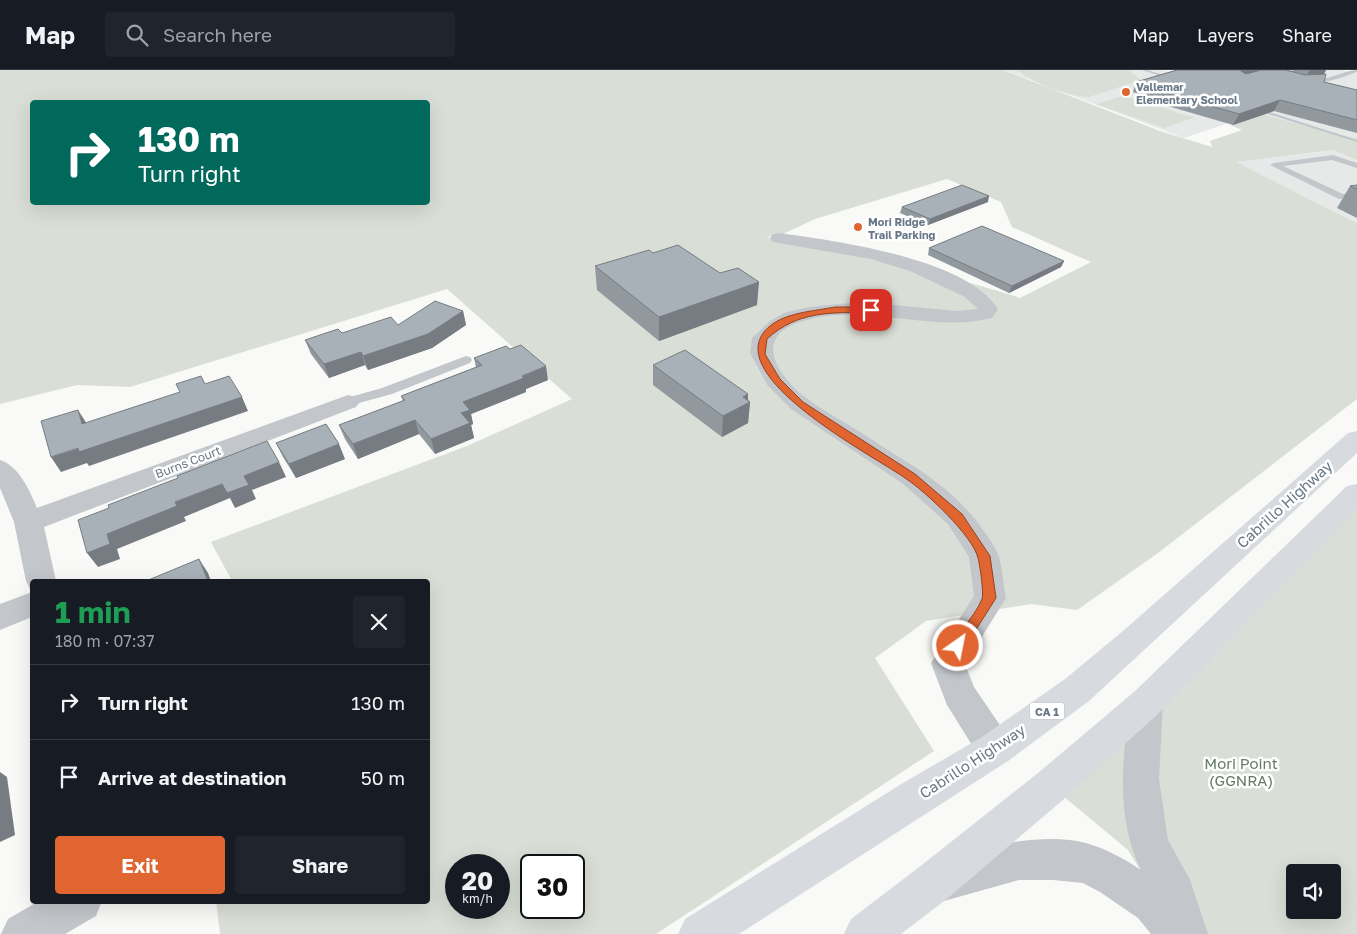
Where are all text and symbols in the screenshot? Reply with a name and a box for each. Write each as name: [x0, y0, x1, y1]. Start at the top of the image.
search box: [105, 12, 455, 57]
text: Map: [25, 20, 75, 49]
icon: search: [123, 21, 151, 49]
text: Search here: [163, 23, 272, 46]
text: Map: [1132, 24, 1169, 46]
text: Layers: [1197, 24, 1254, 46]
text: Share: [1282, 24, 1332, 46]
place label: Vallemar Elementary School: [1136, 80, 1238, 106]
marker: Vallemar Elementary School: [1120, 86, 1132, 98]
text: 130 m: [138, 118, 240, 160]
icon: right: [55, 120, 120, 185]
text: Turn right: [138, 160, 241, 187]
place label: Mori Ridge Trail Parking: [868, 215, 936, 241]
marker: Mori Ridge Trail Parking: [852, 221, 864, 233]
pin: [850, 289, 892, 331]
icon: arrive: [857, 296, 885, 324]
street label: Burns Court: [153, 443, 223, 481]
street label: Cabrillo Highway: [1233, 456, 1336, 552]
text: 1 min: [55, 594, 131, 630]
button: close: [353, 596, 405, 648]
position arrow: [931, 619, 983, 671]
text: 180 m · 07:37: [55, 631, 154, 651]
icon: right: [55, 688, 83, 716]
text: Turn right: [98, 691, 188, 714]
text: 130 m: [351, 691, 405, 714]
road number: CA 1: [1030, 702, 1064, 719]
street label: Cabrillo Highway: [916, 720, 1029, 802]
park label: Mori Point (GGNRA): [1204, 754, 1278, 789]
icon: arrive: [55, 763, 83, 791]
text: Arrive at destination: [98, 766, 286, 789]
text: 50 m: [361, 766, 405, 789]
button: Exit: [55, 836, 225, 894]
button: Share: [235, 836, 405, 894]
speed limit sign: 30: [520, 854, 585, 919]
map controls: [1286, 864, 1341, 919]
button: sound: [1286, 864, 1341, 919]
text: 20: [462, 865, 493, 896]
text: km/h: [462, 891, 493, 906]

